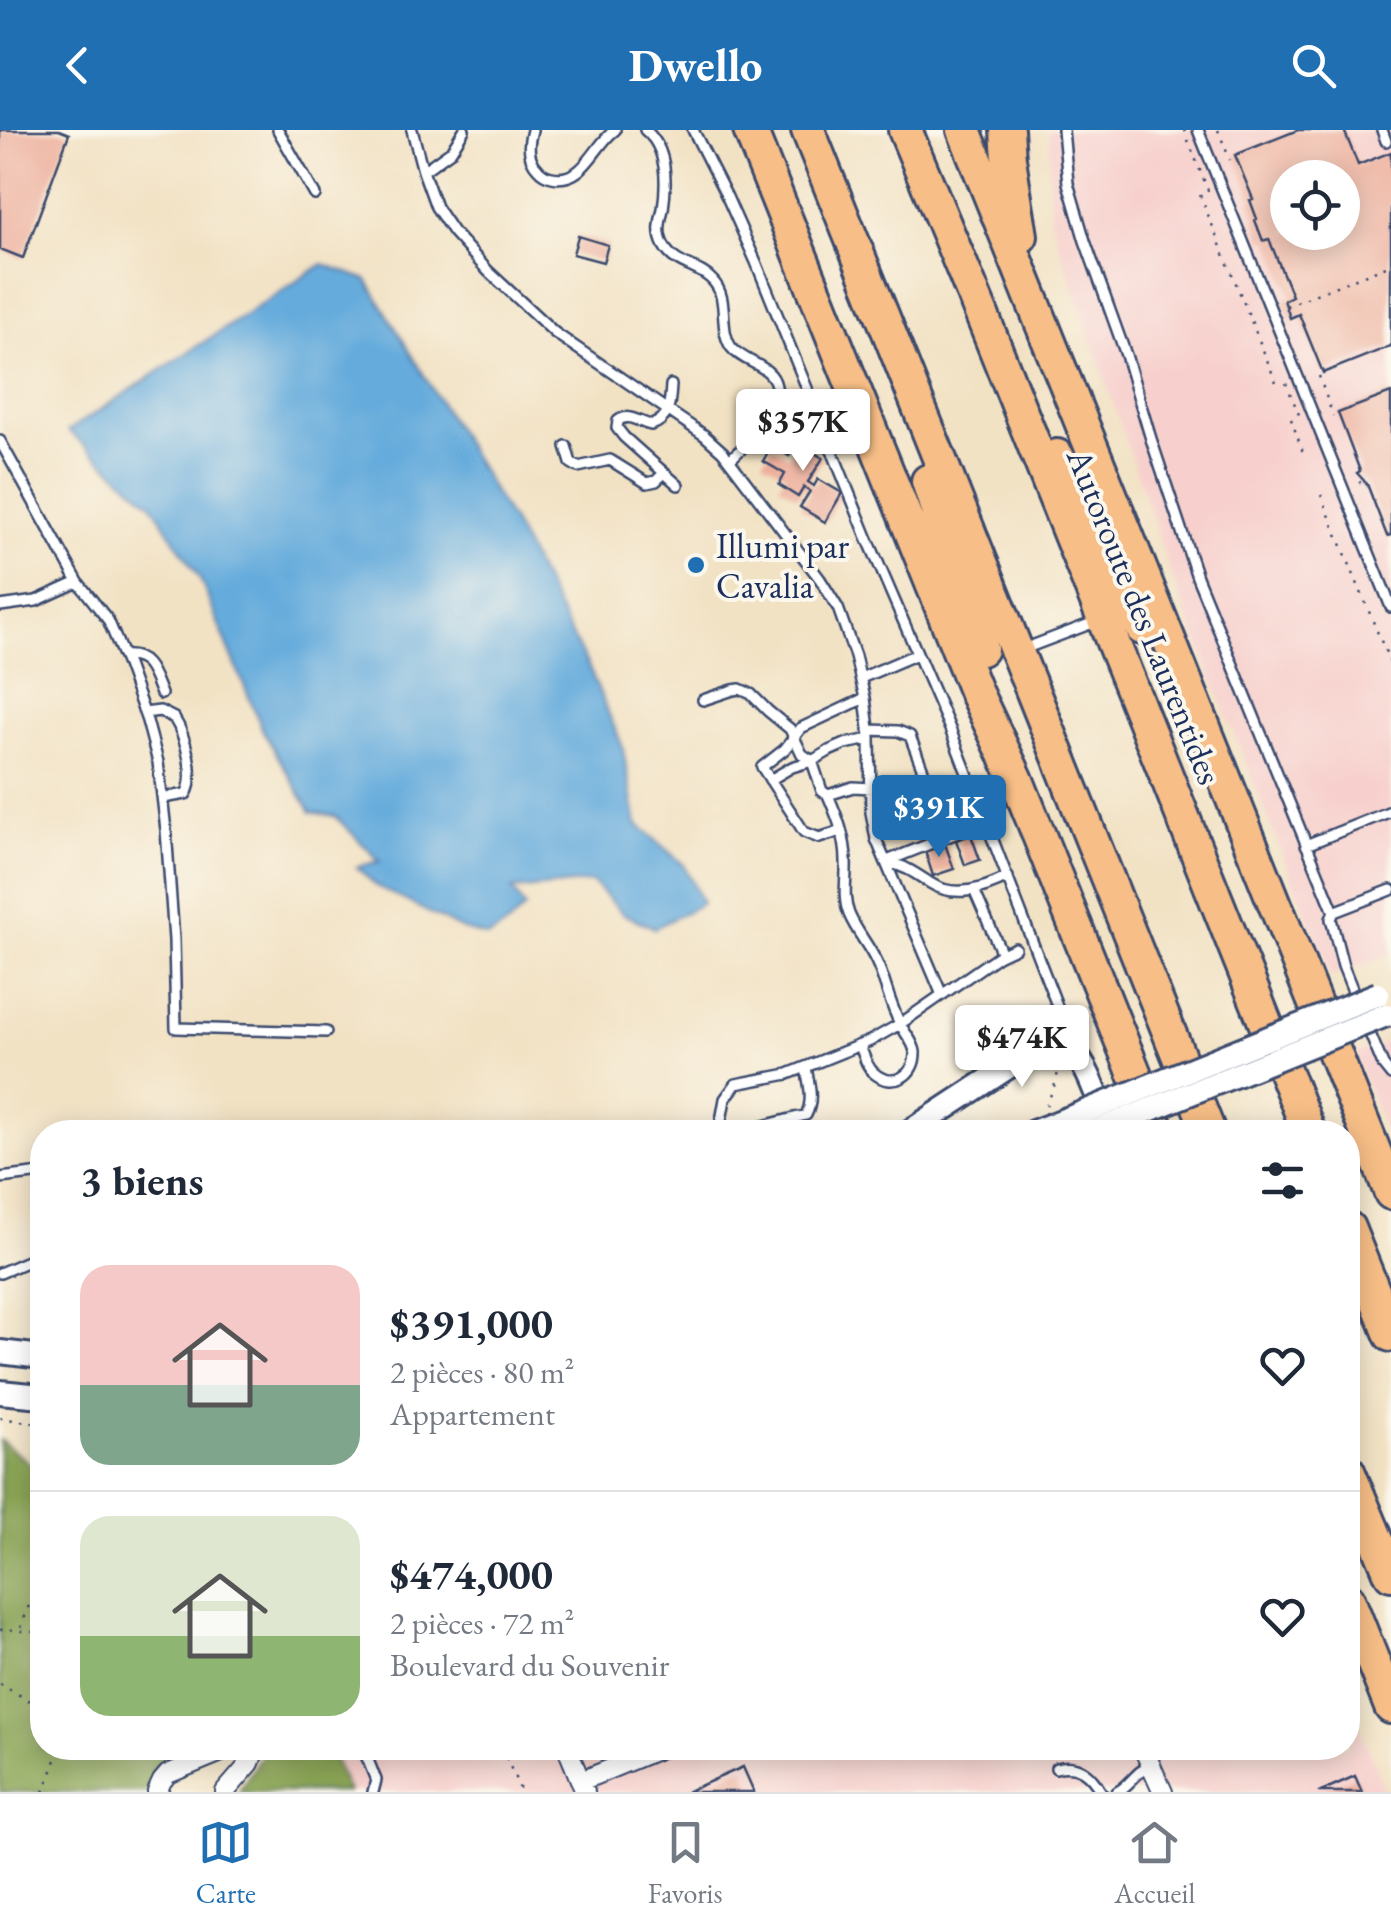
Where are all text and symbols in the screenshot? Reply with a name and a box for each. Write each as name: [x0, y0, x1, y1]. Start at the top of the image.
text: Dwello: [629, 36, 762, 94]
icon: back: [50, 38, 105, 93]
icon: search: [1286, 38, 1341, 93]
map controls: [1270, 160, 1360, 250]
button: locate: [1270, 160, 1360, 250]
pin: $357K: [733, 389, 873, 474]
text: $357K: [758, 400, 848, 442]
street label: Autoroute des Laurentides: [1057, 440, 1233, 791]
place label: Illumi par Cavalia: [716, 523, 849, 608]
marker: Illumi par Cavalia: [685, 554, 707, 576]
pin: $391K: [869, 775, 1009, 860]
text: $391K: [894, 786, 984, 828]
pin: $474K: [952, 1005, 1092, 1090]
text: $474K: [977, 1016, 1067, 1058]
text: 3 biens: [80, 1153, 204, 1208]
icon: filters: [1255, 1153, 1310, 1208]
text: $391,000: [390, 1296, 553, 1351]
icon: home: [160, 1305, 280, 1425]
icon: heart: [1255, 1338, 1310, 1393]
text: 2 pièces · 80 m²: [390, 1351, 574, 1393]
text: Appartement: [390, 1393, 555, 1435]
text: $474,000: [390, 1547, 553, 1602]
icon: home: [160, 1556, 280, 1676]
icon: heart: [1255, 1589, 1310, 1644]
text: 2 pièces · 72 m²: [390, 1602, 574, 1644]
text: Boulevard du Souvenir: [390, 1644, 669, 1686]
tab: Carte: [196, 1815, 256, 1911]
tab: Favoris: [648, 1815, 723, 1911]
tab: Accueil: [1114, 1815, 1195, 1911]

